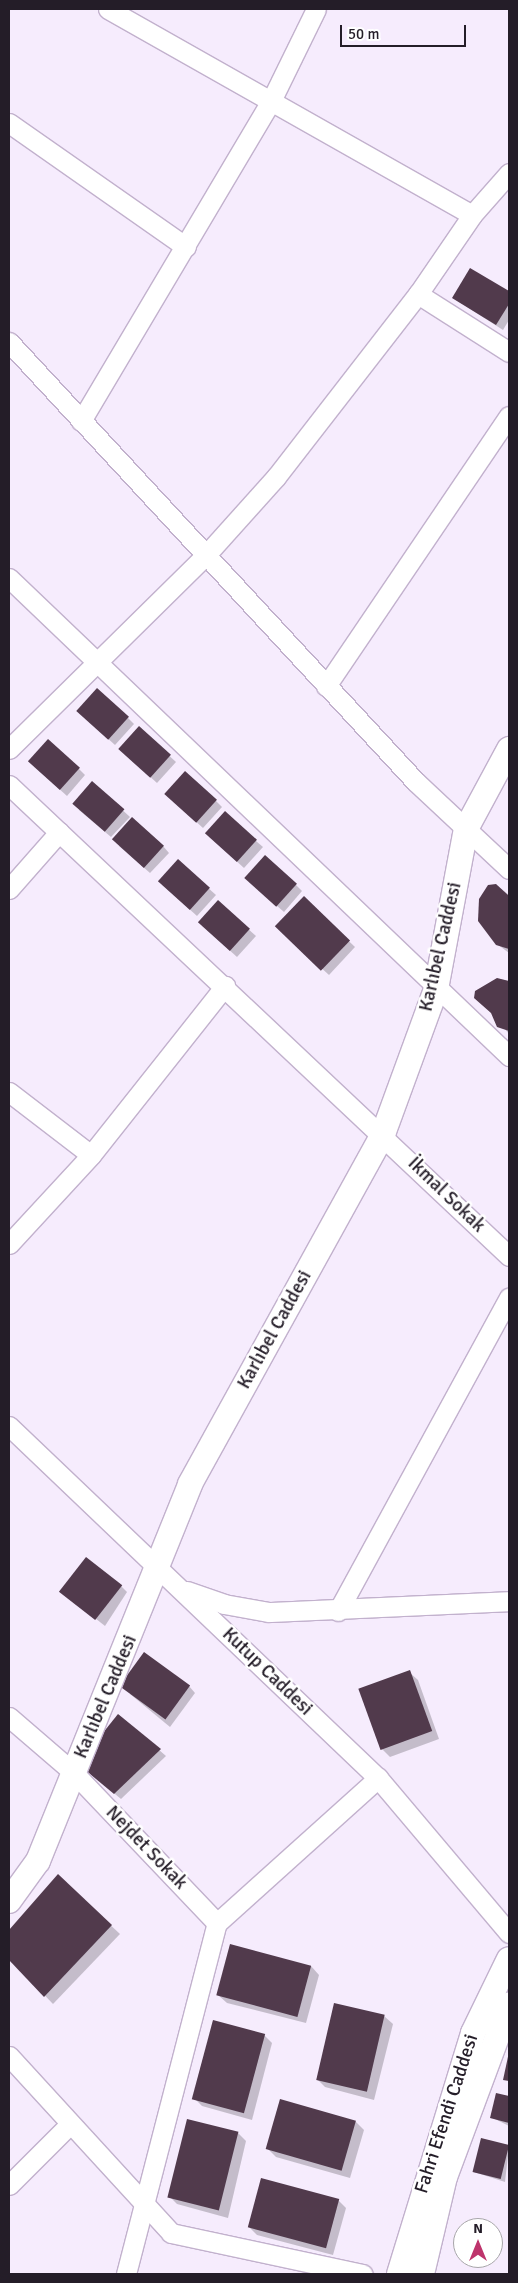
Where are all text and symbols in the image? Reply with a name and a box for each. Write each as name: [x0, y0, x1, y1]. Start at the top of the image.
scale bar: [343, 15, 469, 47]
text: 50 m: [348, 25, 379, 43]
street label: Karlıbel Caddesi: [415, 880, 467, 1014]
street label: İkmal Sokak: [403, 1152, 489, 1238]
street label: Karlıbel Caddesi: [233, 1267, 317, 1393]
street label: Kutup Caddesi: [217, 1623, 317, 1721]
street label: Karlıbel Caddesi: [70, 1632, 142, 1762]
street label: Nejdet Sokak: [101, 1802, 191, 1894]
street label: Fahri Efendi Caddesi: [411, 2032, 483, 2196]
north arrow: [453, 2218, 503, 2268]
text: N: [473, 2220, 483, 2237]

